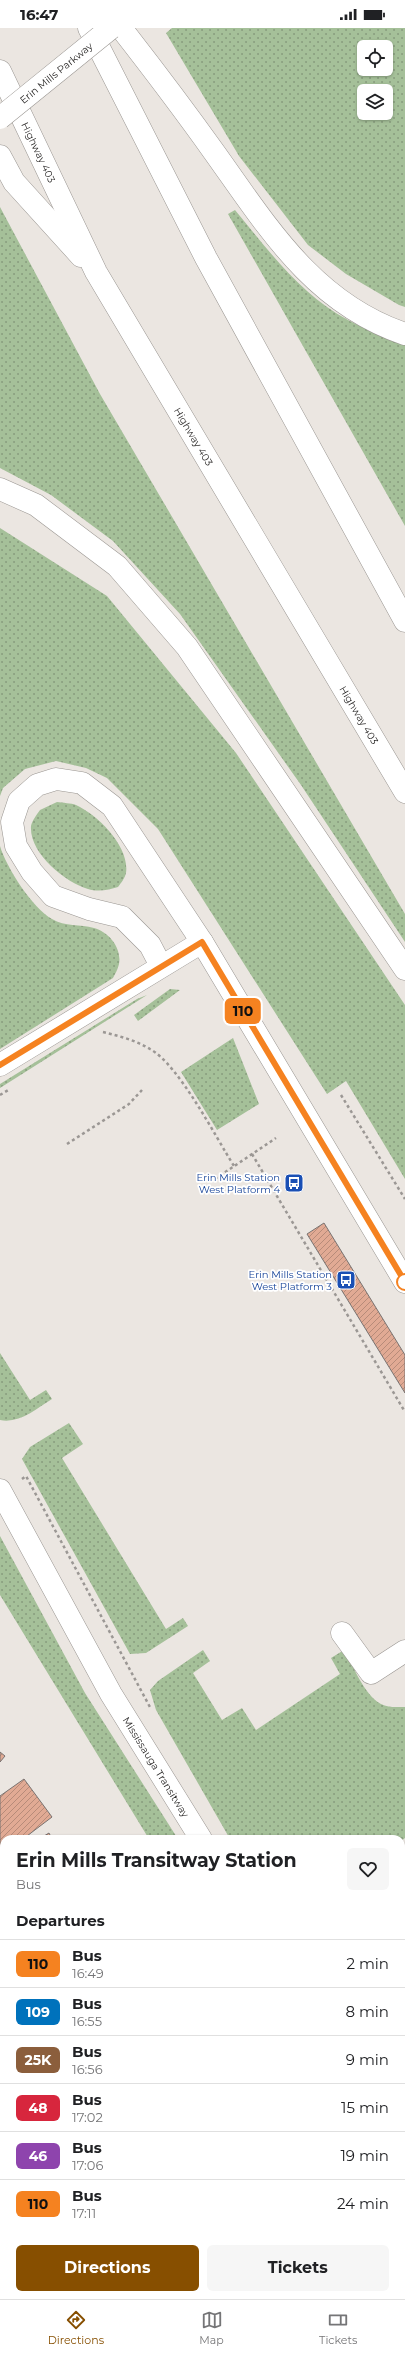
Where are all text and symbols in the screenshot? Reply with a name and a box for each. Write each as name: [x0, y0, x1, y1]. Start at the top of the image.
text: 16:47: [20, 5, 58, 24]
street label: Erin Mills Parkway: [17, 39, 96, 107]
map controls: [357, 40, 393, 120]
button: locate: [357, 40, 393, 76]
button: layers: [357, 84, 393, 120]
street label: Highway 403: [18, 120, 58, 185]
street label: Highway 403: [171, 405, 216, 468]
street label: Highway 403: [336, 684, 381, 747]
line badge: 110: [220, 998, 266, 1024]
text: 110: [233, 1002, 253, 1020]
place label: Erin Mills Station West Platform 4: [196, 1171, 280, 1196]
bus stop icon: Erin Mills Station West Platform 4: [283, 1172, 305, 1194]
place label: Erin Mills Station West Platform 3: [248, 1268, 332, 1293]
bus stop icon: Erin Mills Station West Platform 3: [335, 1269, 357, 1291]
unlabelled marker: [396, 1273, 405, 1291]
street label: Mississauga Transitway: [120, 1715, 192, 1820]
button: heart: [347, 1848, 389, 1890]
text: Erin Mills Transitway Station: [16, 1849, 297, 1872]
text: Bus: [16, 1876, 41, 1892]
text: Departures: [16, 1911, 105, 1930]
text: Bus: [72, 1946, 102, 1965]
text: 2 min: [346, 1954, 389, 1973]
text: 110: [28, 1955, 48, 1973]
text: 16:49: [72, 1965, 104, 1981]
text: Bus: [72, 1994, 102, 2013]
text: 8 min: [345, 2002, 389, 2021]
text: 109: [26, 2003, 50, 2021]
text: 16:55: [72, 2013, 102, 2029]
text: Bus: [72, 2042, 102, 2061]
text: 9 min: [346, 2050, 389, 2069]
text: 25K: [25, 2051, 51, 2069]
text: 16:56: [72, 2061, 103, 2077]
text: Bus: [72, 2090, 102, 2109]
text: 15 min: [341, 2098, 389, 2117]
text: 48: [28, 2099, 48, 2117]
text: 17:02: [72, 2109, 103, 2125]
text: Bus: [72, 2138, 102, 2157]
text: 19 min: [340, 2146, 389, 2165]
text: 46: [29, 2147, 47, 2165]
text: 17:06: [72, 2157, 103, 2173]
text: Bus: [72, 2186, 102, 2205]
text: 24 min: [337, 2194, 389, 2213]
text: 110: [28, 2195, 48, 2213]
text: 17:11: [72, 2205, 96, 2221]
button: Directions: [16, 2245, 199, 2291]
button: Tickets: [207, 2245, 389, 2291]
tab: Directions: [48, 2309, 104, 2347]
tab: Map: [199, 2309, 224, 2347]
tab: Tickets: [319, 2309, 357, 2347]

